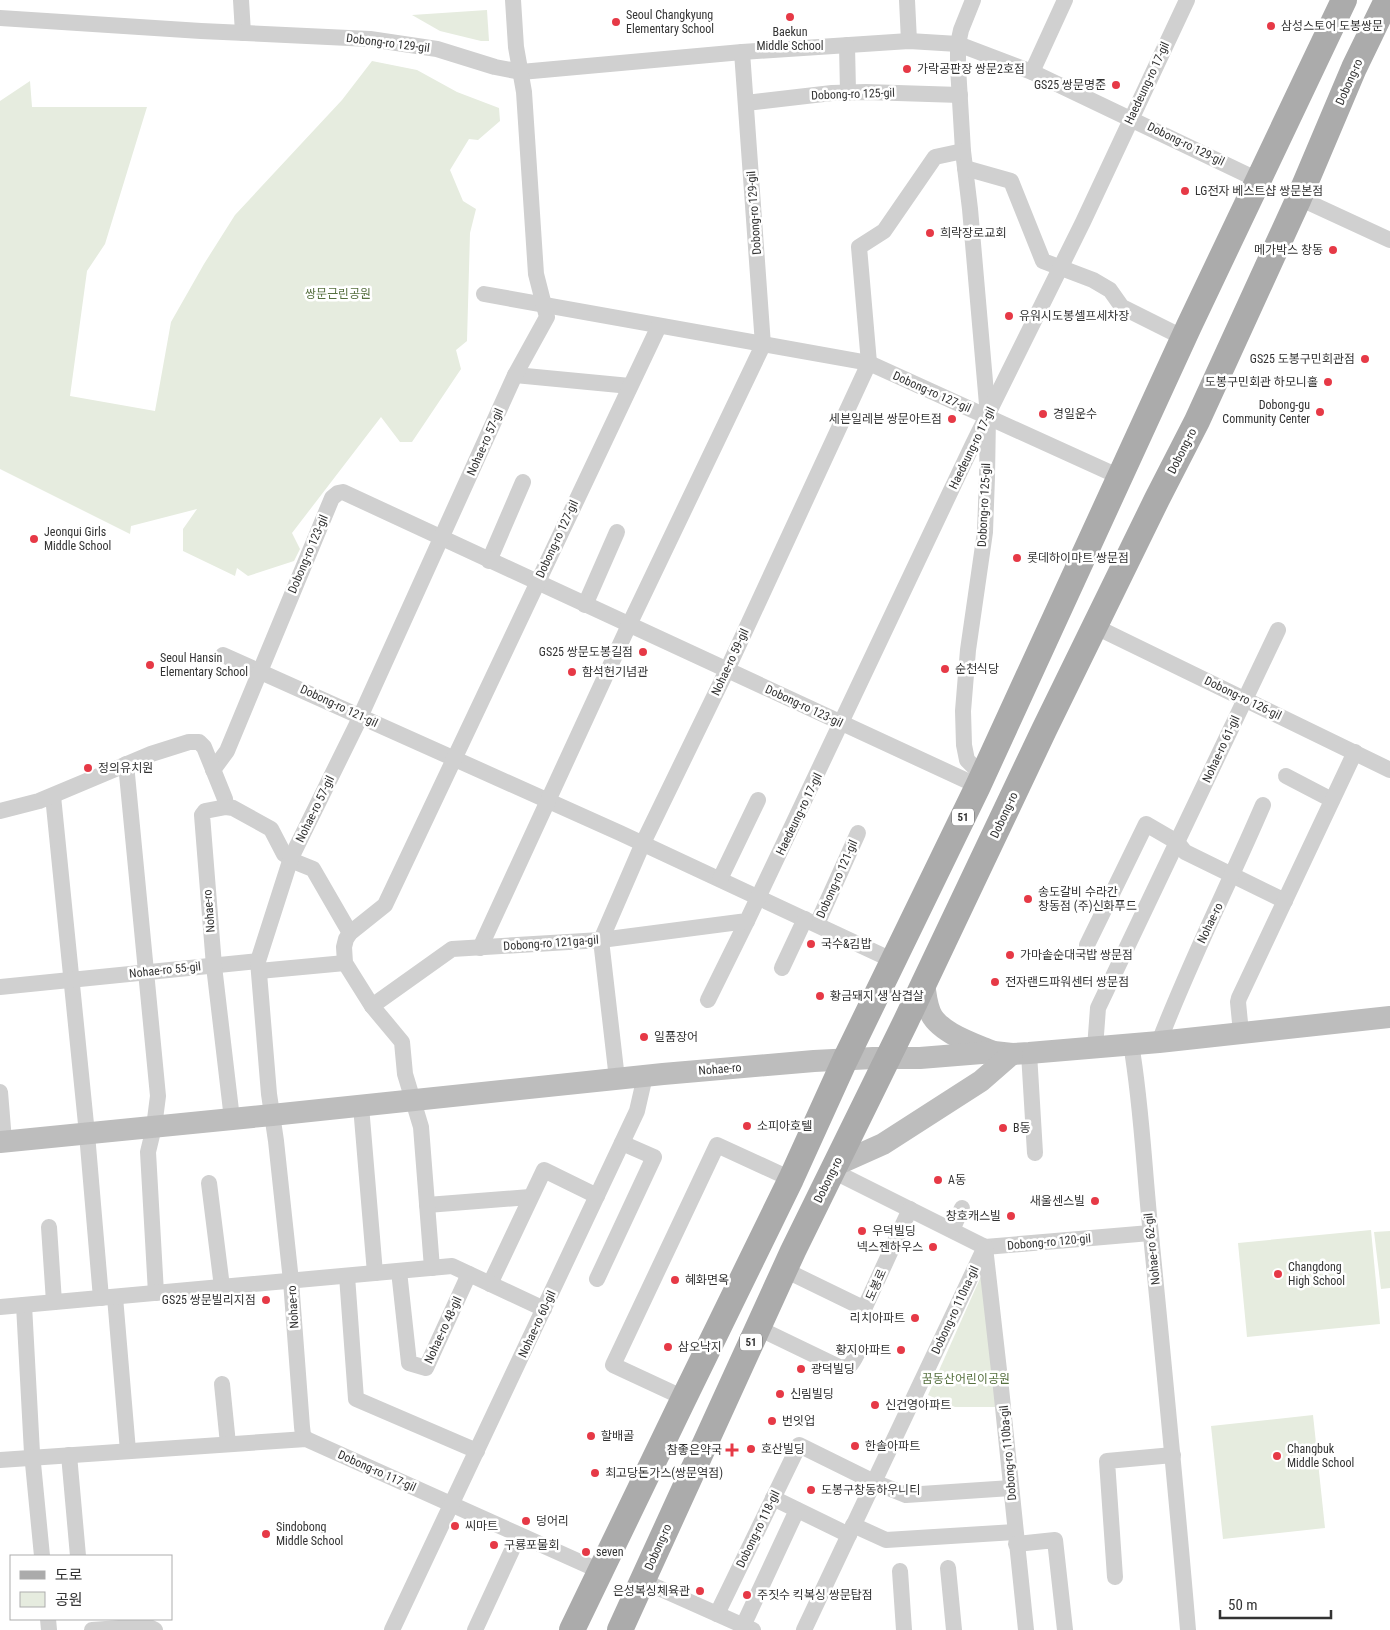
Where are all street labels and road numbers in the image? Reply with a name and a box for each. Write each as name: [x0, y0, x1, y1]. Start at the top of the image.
street label: Dobong-ro 129-gil: [345, 31, 431, 55]
street label: Haedeung-ro 17-gil: [1122, 39, 1172, 127]
street label: Dobong-ro: [1333, 57, 1365, 107]
street label: Dobong-ro 125-gil: [811, 86, 895, 102]
street label: Dobong-ro 129-gil: [1145, 119, 1227, 169]
street label: Dobong-ro 129-gil: [744, 171, 764, 255]
street label: Dobong-ro 127-gil: [891, 369, 973, 415]
street label: Haedeung-ro 17-gil: [946, 405, 998, 491]
street label: Nohae-ro 57-gil: [464, 406, 506, 478]
street label: Dobong-ro: [1165, 426, 1199, 476]
street label: Dobong-ro 125-gil: [975, 463, 993, 547]
street label: Dobong-ro 127-gil: [533, 498, 581, 580]
street label: Dobong-ro 123-gil: [285, 513, 331, 595]
street label: Nohae-ro 59-gil: [708, 626, 752, 698]
street label: Dobong-ro 126-gil: [1202, 673, 1284, 723]
street label: Dobong-ro 121-gil: [298, 682, 380, 730]
street label: Dobong-ro 123-gil: [763, 682, 845, 730]
street label: Nohae-ro 61-gil: [1199, 713, 1243, 785]
street label: Haedeung-ro 17-gil: [773, 771, 825, 857]
street label: Nohae-ro 57-gil: [293, 773, 337, 845]
street label: Dobong-ro: [987, 790, 1021, 840]
road number: 51: [952, 809, 974, 826]
street label: Dobong-ro 121-gil: [814, 838, 860, 920]
street label: Nohae-ro: [200, 889, 218, 933]
street label: Nohae-ro: [1194, 901, 1226, 945]
street label: Dobong-ro 121ga-gil: [503, 933, 599, 953]
street label: Nohae-ro 55-gil: [128, 959, 202, 981]
street label: Nohae-ro: [698, 1060, 742, 1078]
street label: Dobong-ro: [811, 1155, 845, 1205]
street label: Nohae-ro 62-gil: [1141, 1212, 1163, 1286]
street label: Dobong-ro 120-gil: [1007, 1231, 1091, 1253]
street label: Dobong-ro 110na-gil: [928, 1264, 982, 1356]
street label: 도봉로: [863, 1267, 889, 1303]
street label: Nohae-ro: [285, 1285, 301, 1329]
street label: Nohae-ro 60-gil: [515, 1288, 559, 1360]
street label: Nohae-ro 48-gil: [421, 1294, 465, 1366]
road number: 51: [740, 1334, 762, 1350]
street label: Dobong-ro 110ba-gil: [997, 1405, 1019, 1501]
street label: Dobong-ro 117-gil: [336, 1448, 418, 1494]
street label: Dobong-ro 118-gil: [733, 1488, 783, 1570]
street label: Dobong-ro: [642, 1522, 674, 1572]

